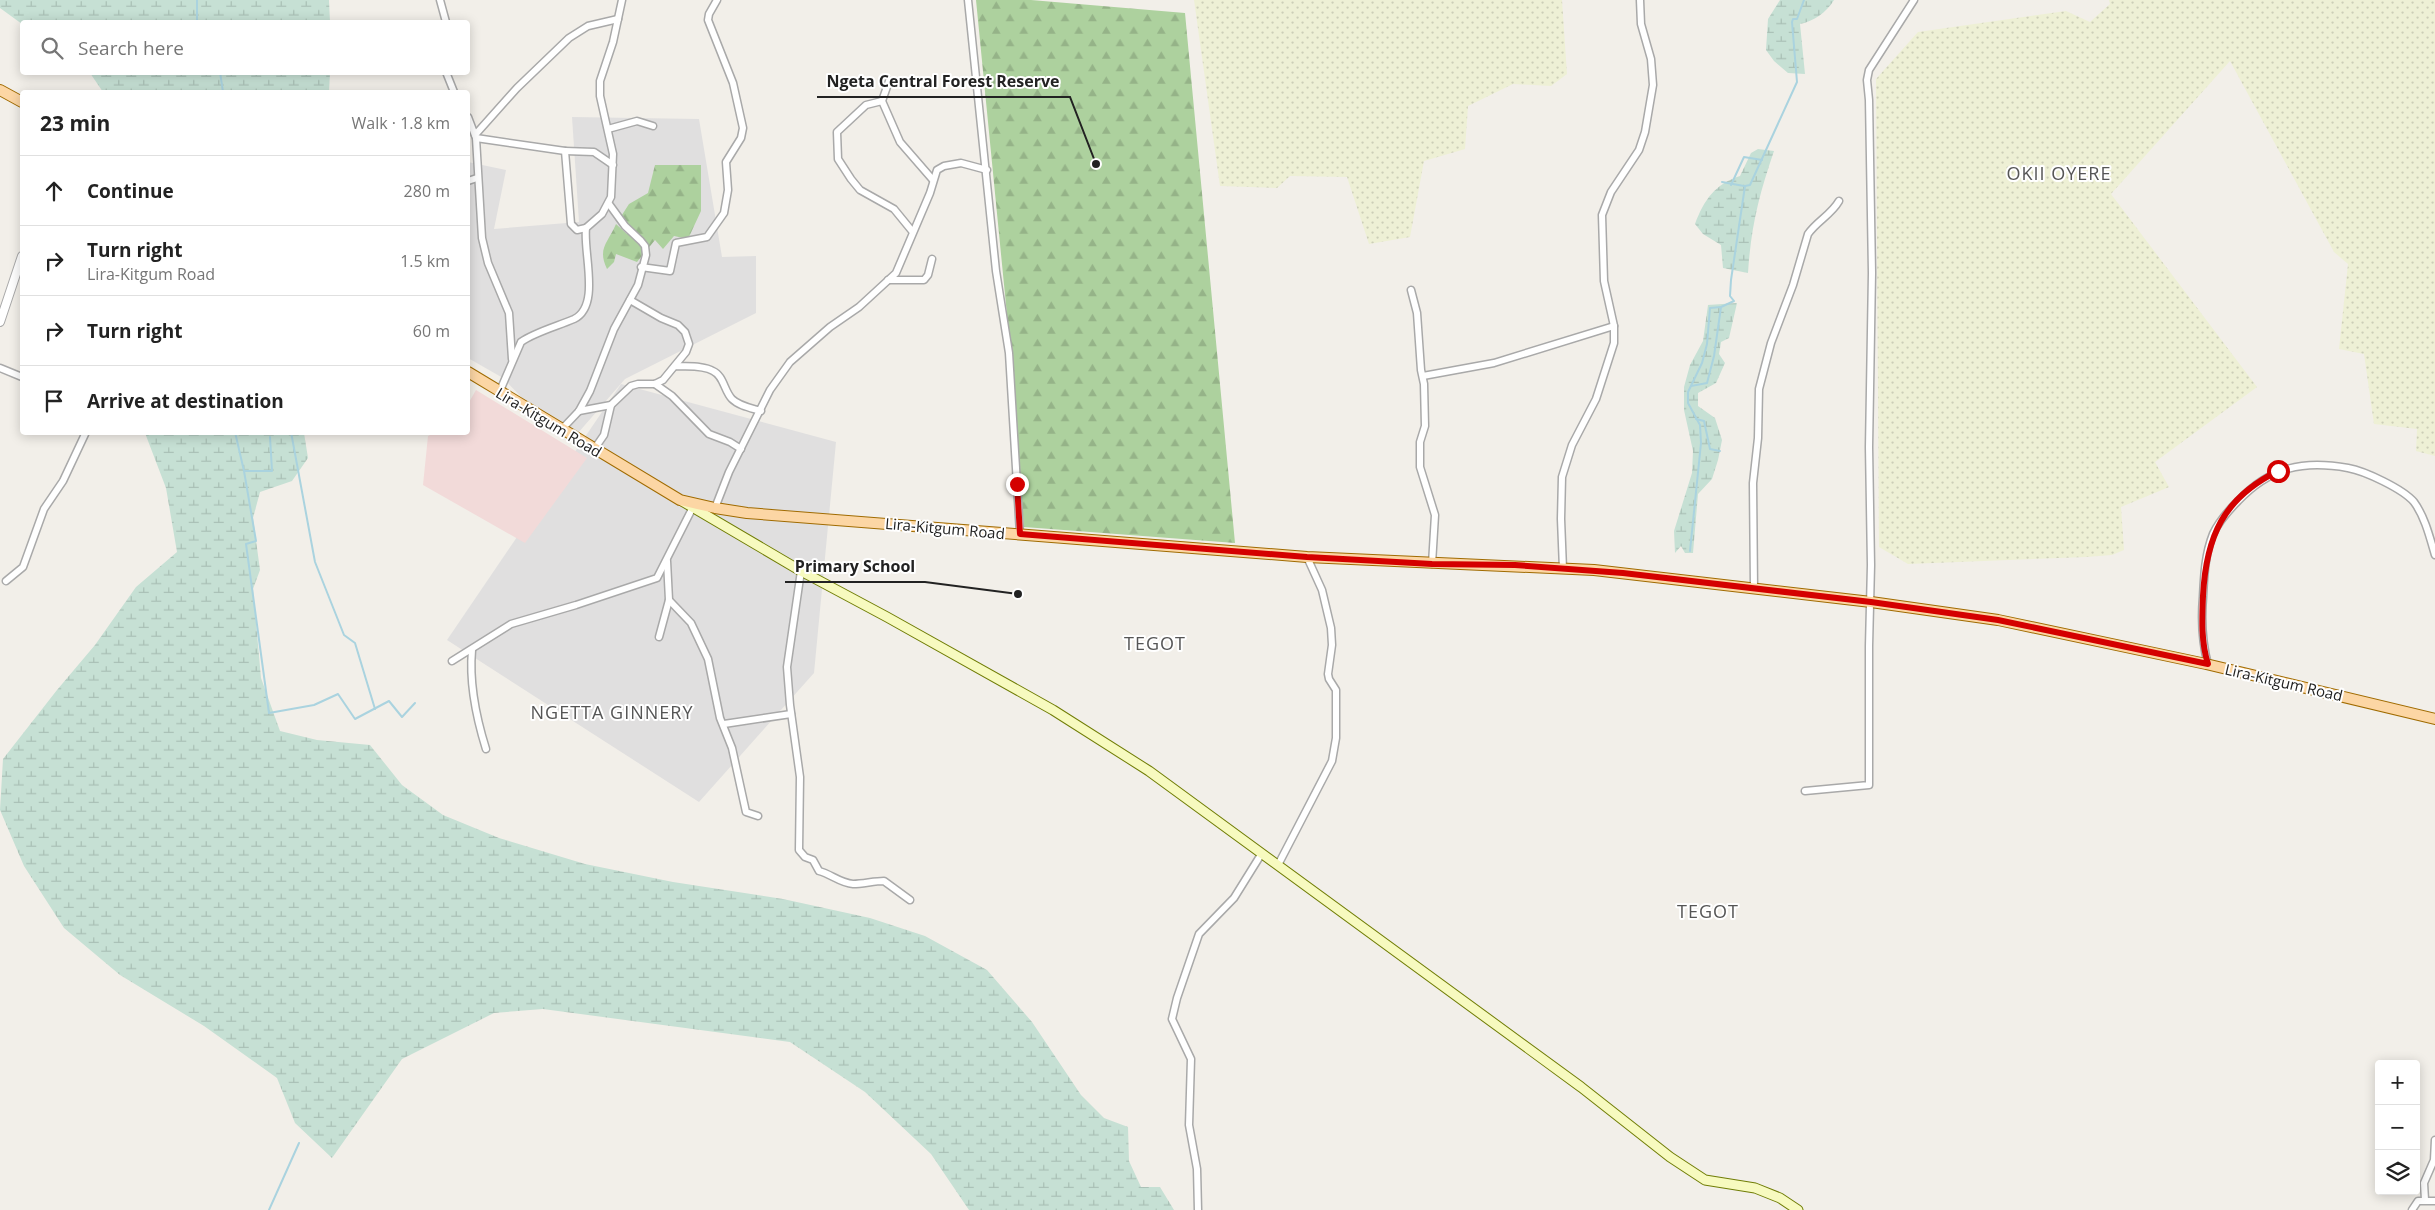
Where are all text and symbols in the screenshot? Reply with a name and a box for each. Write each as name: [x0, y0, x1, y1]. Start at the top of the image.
search box: [20, 20, 470, 75]
icon: search: [38, 34, 66, 62]
text: Search here: [78, 35, 184, 61]
callout: Ngeta Central Forest Reserve: [817, 66, 1070, 97]
text: Ngeta Central Forest Reserve: [826, 70, 1060, 92]
text: 23 min: [40, 109, 110, 137]
text: Walk · 1.8 km: [352, 112, 450, 134]
district label: OKII OYERE: [2007, 161, 2111, 185]
icon: ahead: [40, 177, 68, 205]
text: Continue: [87, 178, 174, 204]
text: 280 m: [404, 180, 450, 202]
text: Turn right: [87, 237, 182, 263]
icon: right: [40, 247, 68, 275]
text: 1.5 km: [400, 250, 450, 272]
text: Lira-Kitgum Road: [87, 263, 215, 285]
icon: right: [40, 317, 68, 345]
text: Turn right: [87, 318, 182, 344]
text: 60 m: [413, 320, 450, 342]
street label: Lira-Kitgum Road: [492, 382, 606, 462]
icon: arrive: [40, 387, 68, 415]
text: Arrive at destination: [87, 388, 284, 414]
route start: [2267, 460, 2290, 483]
route end: [1006, 473, 1029, 496]
street label: Lira-Kitgum Road: [884, 513, 1006, 543]
callout: Primary School: [785, 551, 925, 582]
text: Primary School: [795, 555, 915, 577]
district label: TEGOT: [1124, 631, 1186, 655]
street label: Lira-Kitgum Road: [2223, 659, 2345, 705]
district label: NGETTA GINNERY: [531, 700, 693, 724]
district label: TEGOT: [1677, 899, 1739, 923]
map controls: [2375, 1060, 2420, 1195]
button: +: [2375, 1060, 2420, 1105]
button: −: [2375, 1105, 2420, 1150]
button: layers: [2375, 1150, 2420, 1195]

